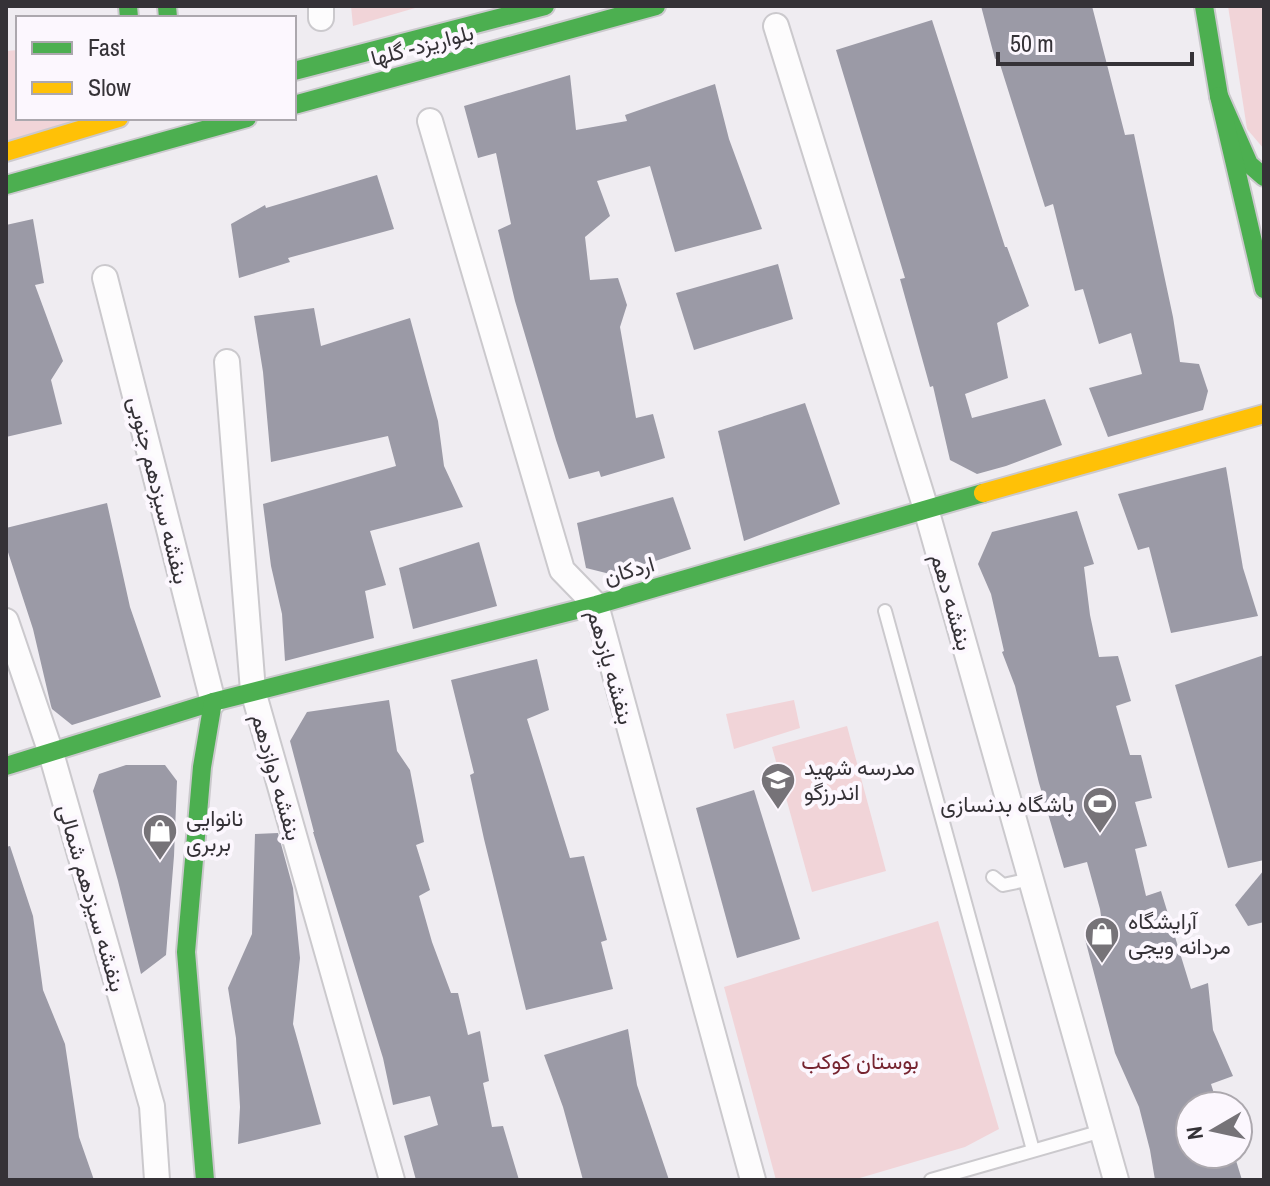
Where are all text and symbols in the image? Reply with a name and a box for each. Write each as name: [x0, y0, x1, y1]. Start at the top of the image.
legend: [16, 16, 296, 120]
scale bar: [998, 16, 1192, 66]
street label: بلواریزد- گلها: [367, 17, 477, 73]
text: 50 m: [1010, 27, 1054, 59]
text: Fast: [88, 31, 126, 63]
text: Slow: [88, 71, 131, 103]
street label: بنفشه سیزدهم جنوبی: [121, 393, 197, 587]
street label: اردکان: [600, 548, 658, 592]
street label: بنفشه دهم: [924, 550, 980, 654]
street label: بنفشه یازدهم: [580, 606, 642, 728]
street label: بنفشه دوازدهم: [245, 710, 309, 844]
place label: مدرسه شهید اندرزگو: [804, 752, 915, 807]
school or university icon: مدرسه شهید اندرزگو: [759, 761, 797, 811]
sports icon: باشگاه بدنسازی: [1081, 785, 1119, 835]
place label: باشگاه بدنسازی: [940, 789, 1074, 819]
street label: بنفشه سیزدهم شمالی: [51, 801, 133, 995]
place label: نانوایی بربری: [186, 803, 243, 858]
shop icon: نانوایی بربری: [141, 812, 179, 862]
place label: آرایشگاه مردانه ویجی: [1128, 906, 1231, 961]
shop icon: آرایشگاه مردانه ویجی: [1083, 915, 1121, 965]
park label: بوستان کوکب: [801, 1046, 919, 1076]
north arrow: [1174, 1090, 1254, 1170]
text: N: [1178, 1124, 1210, 1142]

